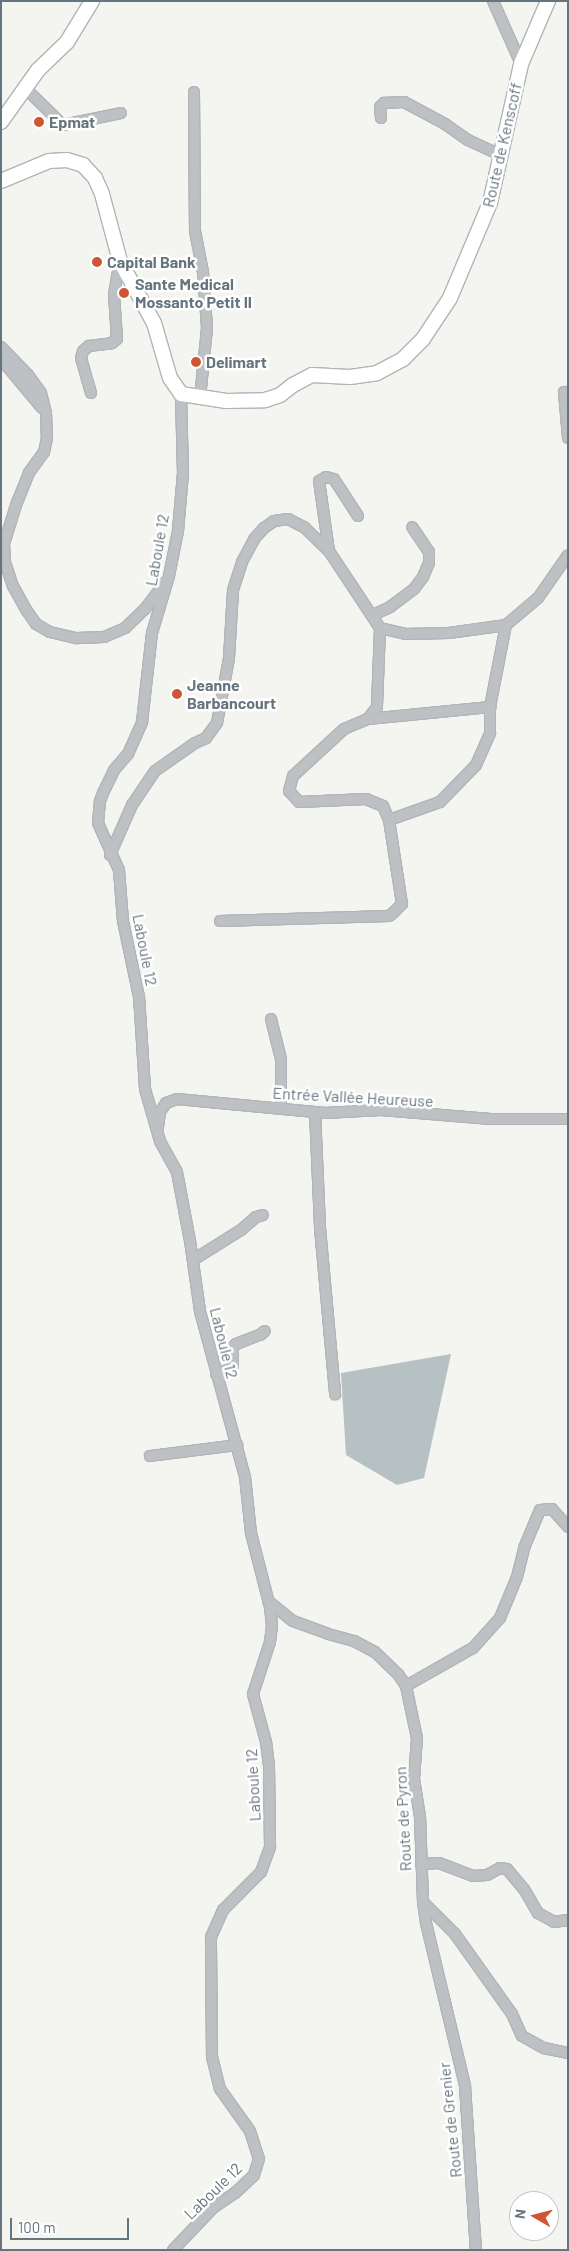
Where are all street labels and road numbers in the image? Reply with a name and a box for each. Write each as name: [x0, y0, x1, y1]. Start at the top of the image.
street label: Route de Kenscoff: [478, 81, 526, 209]
street label: Laboule 12: [141, 513, 173, 587]
street label: Laboule 12: [129, 912, 161, 988]
street label: Entrée Vallée Heureuse: [272, 1083, 434, 1111]
street label: Laboule 12: [206, 1305, 242, 1381]
street label: Laboule 12: [242, 1748, 264, 1822]
street label: Route de Pyron: [391, 1766, 415, 1872]
street label: Route de Grenier: [434, 2061, 466, 2179]
street label: Laboule 12: [180, 2159, 246, 2223]

